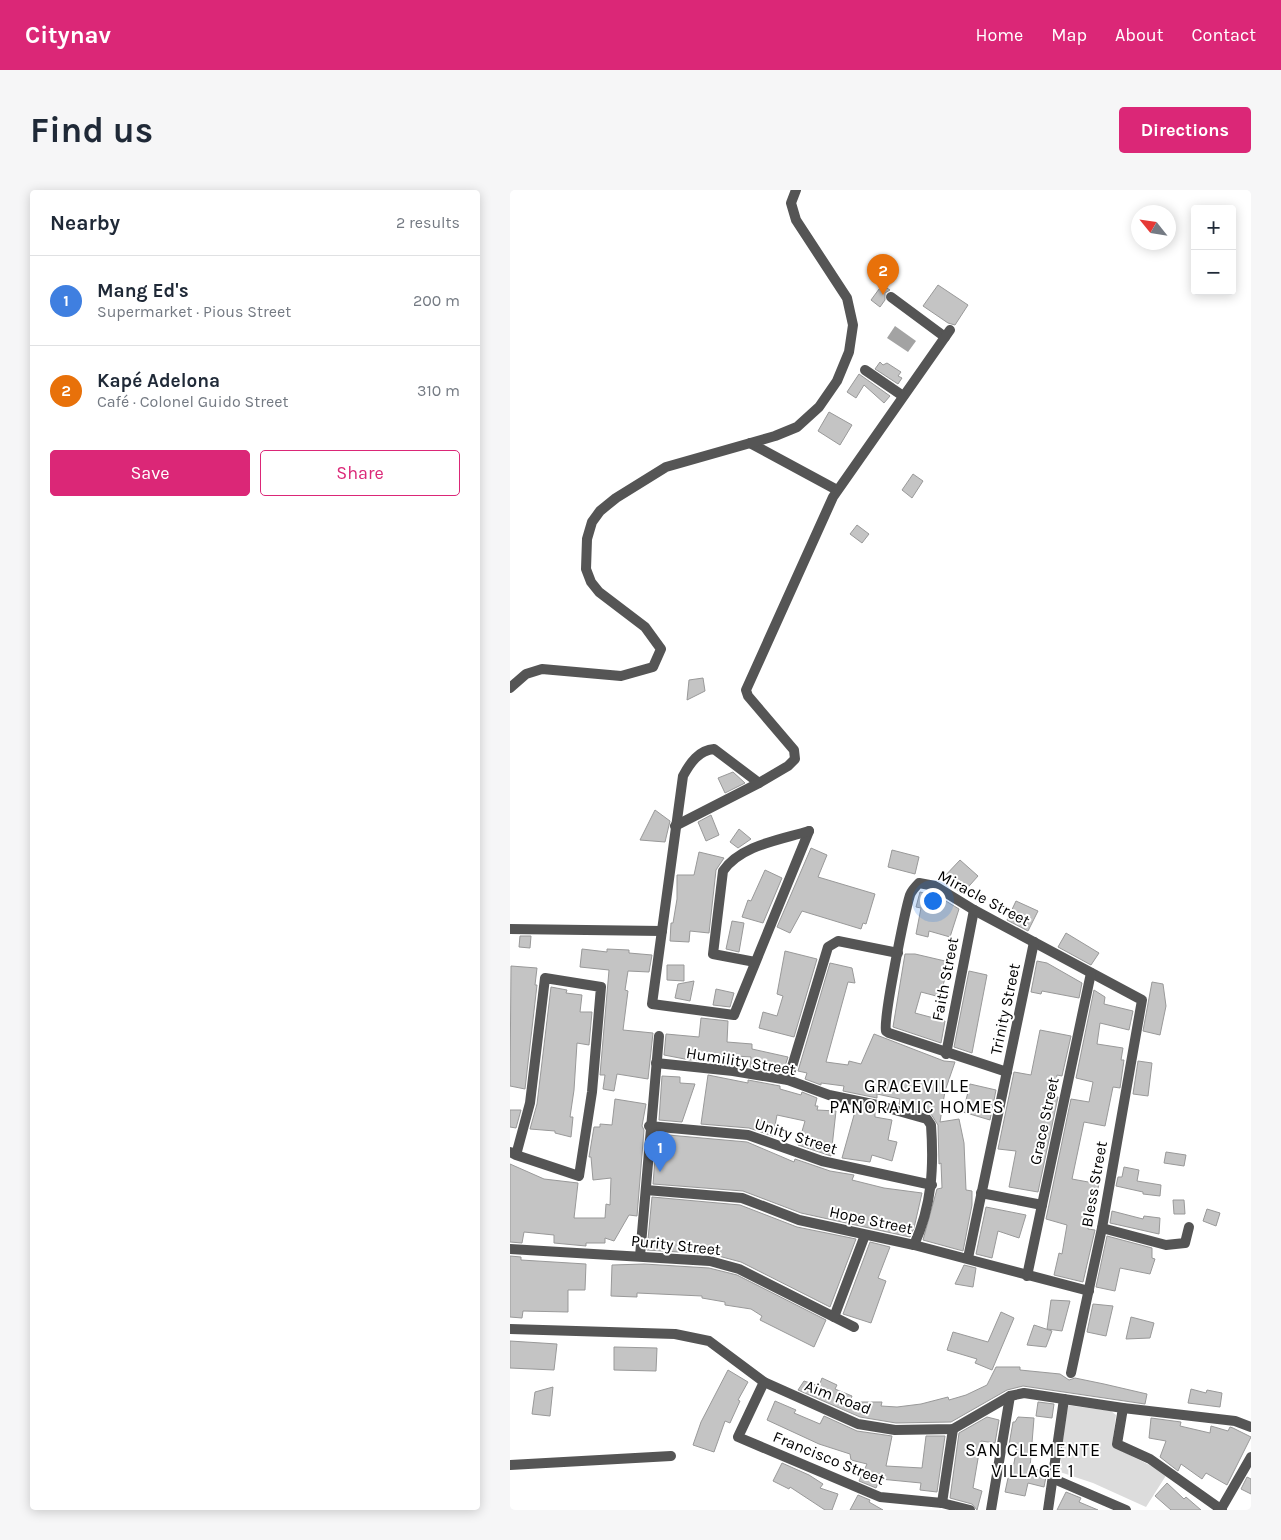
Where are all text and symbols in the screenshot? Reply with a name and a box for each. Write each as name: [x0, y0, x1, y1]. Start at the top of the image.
text: Citynav: [25, 21, 111, 49]
text: Home: [975, 24, 1023, 46]
text: Map: [1051, 24, 1087, 46]
text: About: [1115, 24, 1164, 46]
text: Contact: [1192, 24, 1256, 46]
button: Directions: [1119, 107, 1251, 153]
text: Find us: [30, 110, 153, 151]
north arrow: [1131, 205, 1176, 250]
map controls: [1191, 205, 1236, 295]
button: +: [1191, 205, 1236, 250]
text: Nearby: [50, 211, 120, 235]
text: 2 results: [396, 213, 460, 232]
button: −: [1191, 250, 1236, 295]
pin: 2: [867, 254, 899, 295]
text: Mang Ed's: [97, 280, 189, 302]
text: 1: [63, 291, 69, 310]
text: 200 m: [413, 291, 460, 310]
text: Supermarket · Pious Street: [97, 302, 291, 321]
text: Kapé Adelona: [97, 370, 220, 392]
text: 2: [61, 381, 71, 400]
text: 310 m: [417, 381, 460, 400]
text: Café · Colonel Guido Street: [97, 392, 288, 411]
button: Save: [50, 450, 250, 496]
button: Share: [260, 450, 460, 496]
street label: Miracle Street: [935, 866, 1033, 930]
your location: [920, 888, 946, 914]
street label: Faith Street: [928, 935, 962, 1023]
street label: Trinity Street: [986, 962, 1024, 1056]
street label: Humility Street: [685, 1043, 797, 1079]
district label: GRACEVILLE PANORAMIC HOMES: [829, 1075, 1005, 1118]
street label: Grace Street: [1025, 1075, 1063, 1167]
street label: Unity Street: [752, 1114, 840, 1158]
pin: 1: [644, 1131, 676, 1172]
street label: Bless Street: [1077, 1139, 1111, 1229]
street label: Hope Street: [828, 1202, 914, 1238]
street label: Purity Street: [630, 1231, 722, 1259]
street label: Aim Road: [802, 1376, 874, 1418]
street label: Francisco Street: [770, 1427, 888, 1489]
district label: SAN CLEMENTE VILLAGE 1: [965, 1439, 1101, 1482]

